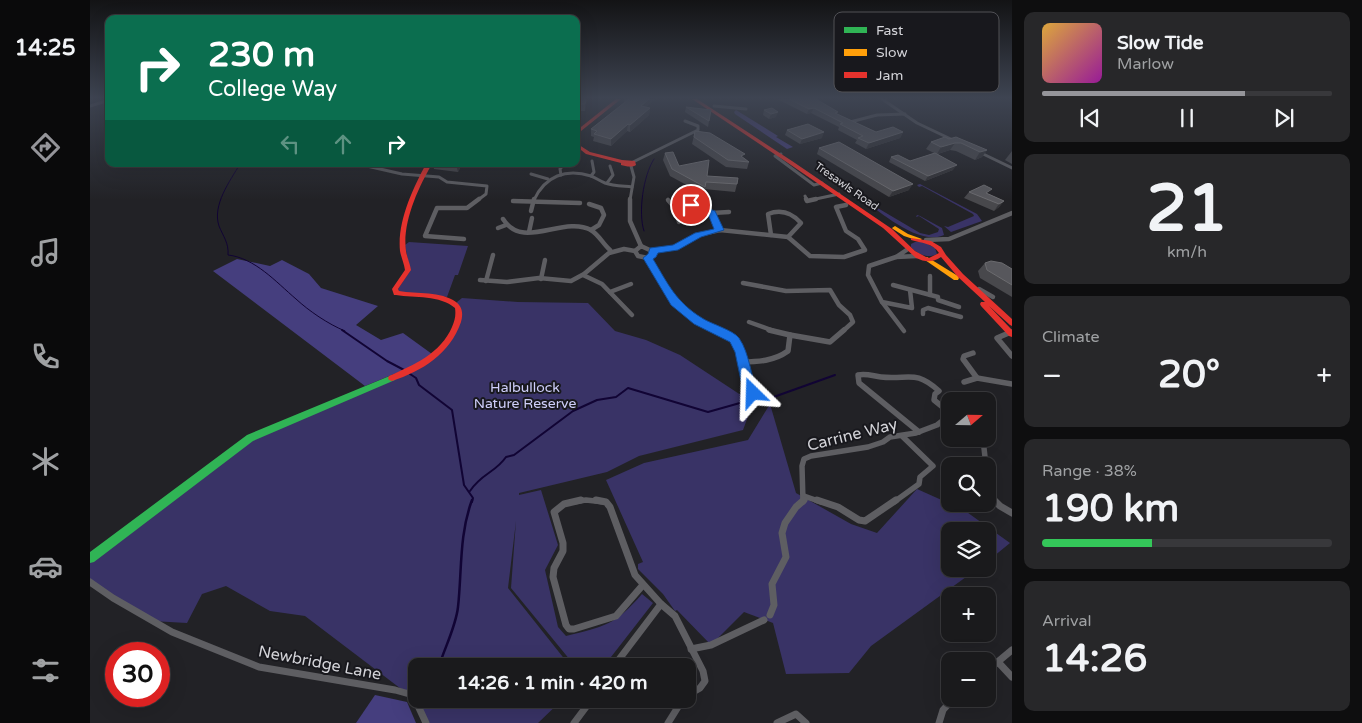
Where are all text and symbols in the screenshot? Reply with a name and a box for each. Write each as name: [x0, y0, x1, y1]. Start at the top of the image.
legend: [834, 12, 999, 92]
text: Fast: [876, 22, 904, 39]
text: Slow Tide: [1117, 32, 1204, 54]
text: 230 m: [208, 34, 315, 76]
text: 14:25: [15, 35, 75, 61]
icon: right: [125, 35, 190, 100]
text: Slow: [876, 44, 908, 61]
text: Marlow: [1117, 54, 1174, 74]
text: Jam: [876, 67, 903, 84]
text: College Way: [208, 76, 337, 102]
icon: previous: [1076, 104, 1104, 132]
icon: pause: [1173, 104, 1201, 132]
icon: next: [1270, 104, 1298, 132]
icon: directions: [28, 130, 63, 165]
icon: left: [276, 130, 304, 158]
icon: ahead: [329, 130, 357, 158]
icon: right: [382, 130, 410, 158]
street label: Tresawls Road: [812, 160, 881, 213]
text: 21: [1146, 170, 1228, 249]
pin: [670, 184, 712, 226]
icon: arrive: [677, 191, 705, 219]
icon: music: [28, 235, 63, 270]
text: km/h: [1167, 242, 1207, 262]
text: Climate: [1042, 327, 1100, 347]
icon: phone: [28, 339, 63, 374]
text: 20°: [1158, 352, 1220, 398]
text: −: [1042, 359, 1062, 393]
text: +: [1316, 359, 1332, 393]
position arrow: [726, 366, 778, 418]
park label: Halbullock Nature Reserve: [474, 379, 576, 412]
north arrow: [941, 392, 996, 448]
map controls: [941, 392, 996, 707]
street label: Carrine Way: [805, 414, 900, 456]
icon: climate: [28, 444, 63, 479]
button: search: [941, 457, 996, 512]
text: Range · 38%: [1042, 461, 1137, 481]
text: 190 km: [1042, 486, 1179, 532]
button: layers: [941, 522, 996, 577]
icon: car: [28, 549, 63, 584]
button: +: [941, 587, 996, 642]
text: Arrival: [1042, 611, 1091, 631]
text: 14:26: [1042, 636, 1147, 682]
street label: Newbridge Lane: [257, 641, 383, 685]
speed limit sign: 30: [105, 642, 170, 707]
button: −: [941, 652, 996, 707]
icon: filters: [28, 653, 63, 688]
text: 14:26 · 1 min · 420 m: [456, 672, 648, 694]

